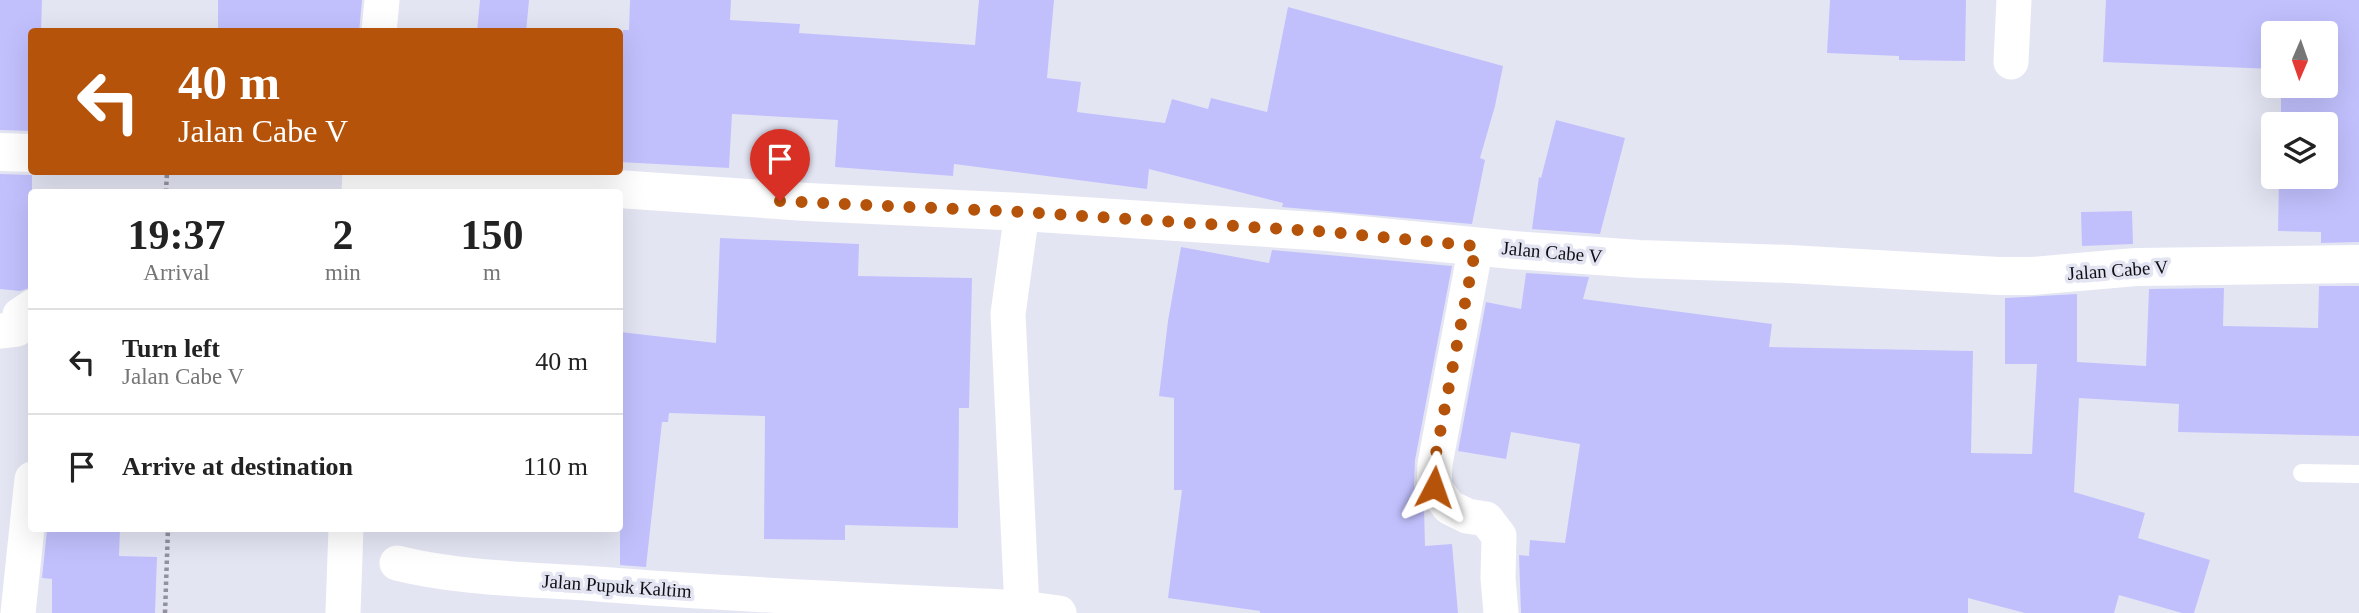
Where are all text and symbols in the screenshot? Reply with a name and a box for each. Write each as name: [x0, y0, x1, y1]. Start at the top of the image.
north arrow: [2261, 21, 2338, 98]
map controls: [2261, 21, 2338, 189]
text: 40 m: [178, 55, 280, 110]
icon: left: [63, 56, 154, 147]
button: layers: [2261, 112, 2338, 189]
text: Jalan Cabe V: [178, 113, 348, 149]
pin: [750, 129, 810, 201]
icon: arrive: [761, 140, 799, 178]
text: 19:37: [128, 212, 226, 258]
text: 2: [332, 212, 353, 258]
text: 150: [460, 212, 523, 258]
street label: Jalan Cabe V: [1501, 237, 1603, 267]
street label: Jalan Cabe V: [2067, 256, 2169, 284]
text: Arrival: [143, 260, 210, 285]
text: min: [325, 260, 361, 285]
text: m: [483, 260, 501, 285]
text: Turn left: [122, 334, 220, 363]
icon: left: [63, 343, 101, 381]
text: 40 m: [535, 347, 588, 376]
text: Jalan Cabe V: [122, 364, 244, 389]
icon: arrive: [63, 448, 101, 486]
position arrow: [1397, 450, 1471, 524]
text: Arrive at destination: [122, 452, 353, 481]
text: 110 m: [523, 452, 588, 481]
street label: Jalan Pupuk Kaltim: [542, 570, 693, 602]

